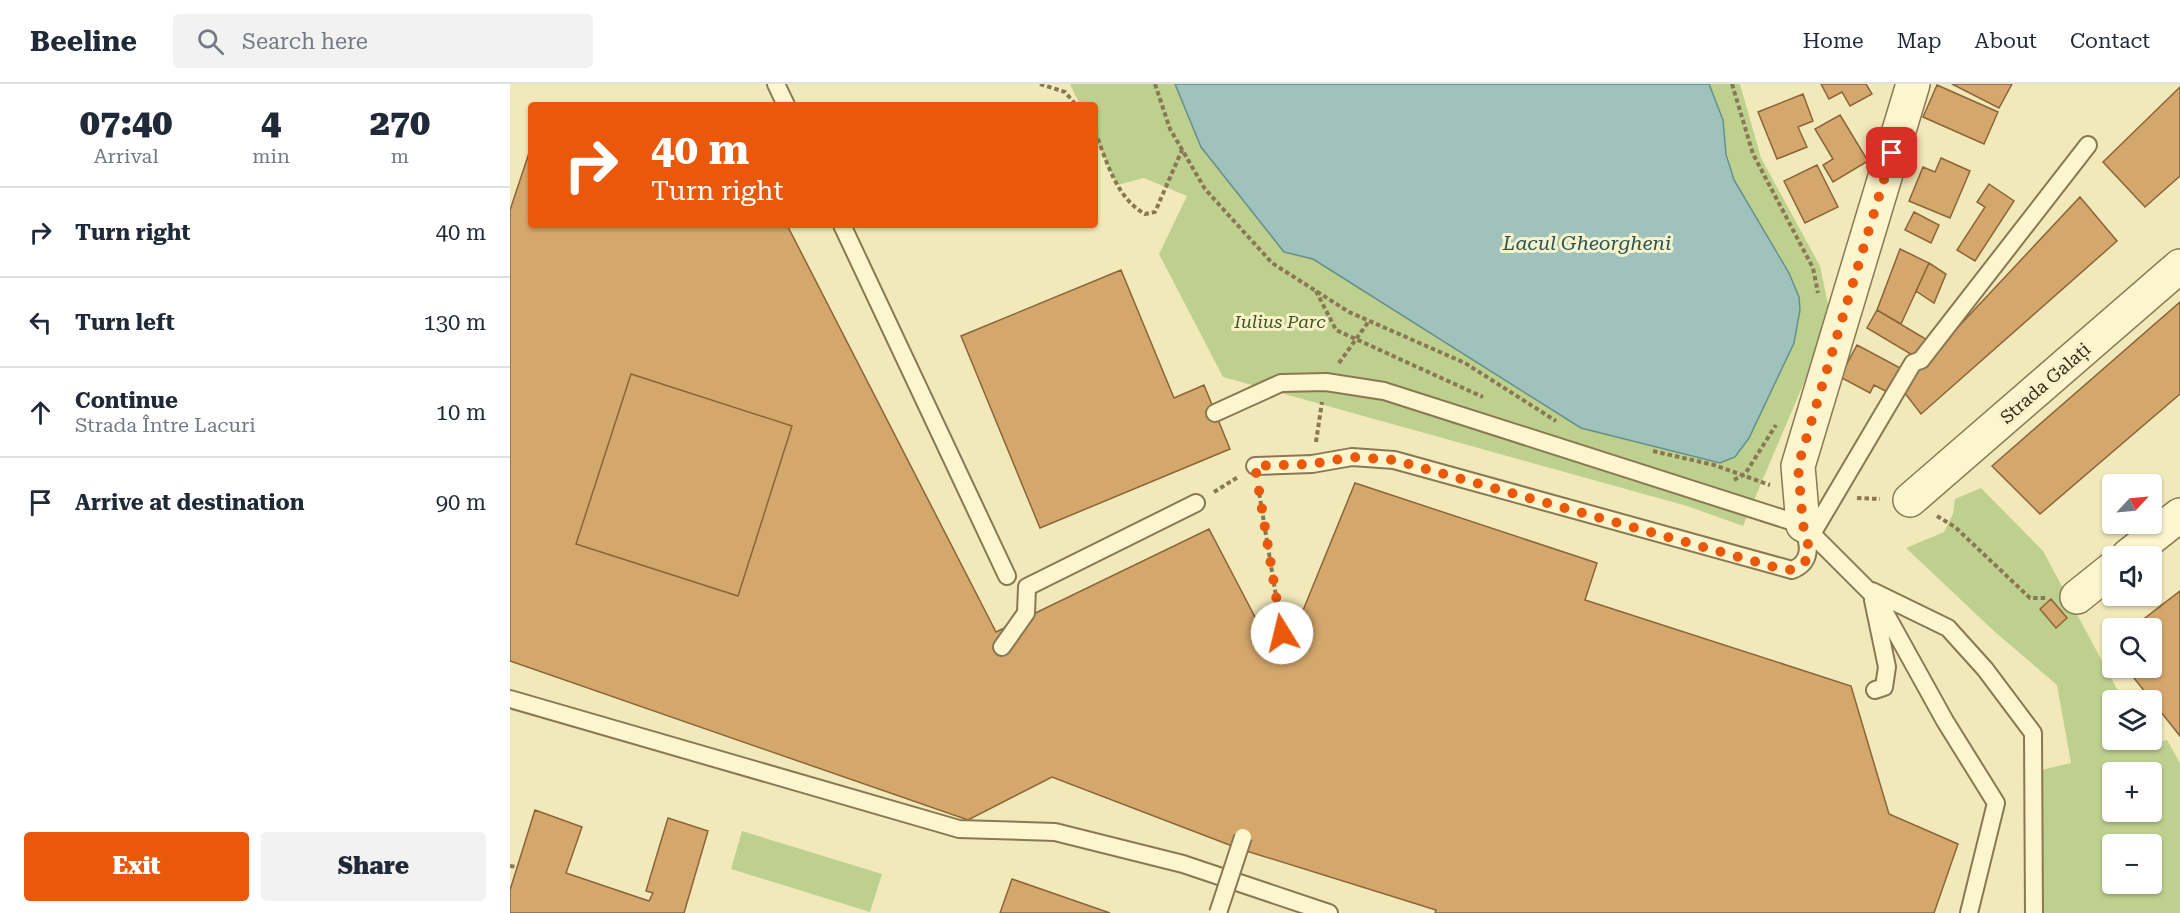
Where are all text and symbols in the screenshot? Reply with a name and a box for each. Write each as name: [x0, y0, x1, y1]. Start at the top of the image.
search box: [173, 14, 593, 68]
text: Beeline: [30, 25, 137, 58]
icon: search: [194, 25, 227, 58]
text: Search here: [242, 29, 368, 54]
text: Home: [1803, 29, 1864, 53]
text: Map: [1897, 29, 1942, 53]
text: About: [1975, 29, 2037, 53]
text: Contact: [2070, 29, 2150, 53]
text: 07:40: [80, 102, 172, 144]
text: 4: [261, 102, 281, 144]
text: 270: [370, 102, 430, 144]
text: 40 m: [651, 125, 749, 174]
icon: right: [552, 126, 630, 204]
pin: [1866, 127, 1917, 178]
icon: arrive: [1875, 136, 1908, 169]
text: Arrival: [94, 144, 159, 168]
text: min: [252, 144, 290, 168]
text: m: [391, 144, 409, 168]
text: Turn right: [651, 175, 784, 207]
icon: right: [24, 216, 57, 249]
text: Turn right: [75, 220, 190, 245]
text: 40 m: [436, 220, 486, 245]
water label: Lacul Gheorgheni: [1502, 231, 1671, 255]
icon: left: [24, 306, 57, 339]
text: Turn left: [75, 310, 175, 335]
text: 130 m: [423, 310, 486, 335]
park label: Iulius Parc: [1233, 311, 1326, 332]
street label: Strada Galați: [1996, 338, 2095, 429]
text: Continue: [75, 388, 178, 413]
icon: ahead: [24, 396, 57, 429]
text: 10 m: [436, 400, 486, 425]
text: Strada Între Lacuri: [75, 413, 256, 437]
north arrow: [2102, 474, 2162, 534]
map controls: [2102, 474, 2162, 894]
icon: arrive: [24, 486, 57, 519]
text: Arrive at destination: [75, 490, 304, 515]
text: 90 m: [436, 490, 486, 515]
button: sound: [2102, 546, 2162, 606]
position arrow: [1250, 601, 1314, 665]
button: search: [2102, 618, 2162, 678]
button: layers: [2102, 690, 2162, 750]
button: +: [2102, 762, 2162, 822]
button: Exit: [24, 832, 249, 901]
button: Share: [261, 832, 486, 901]
button: −: [2102, 834, 2162, 894]

